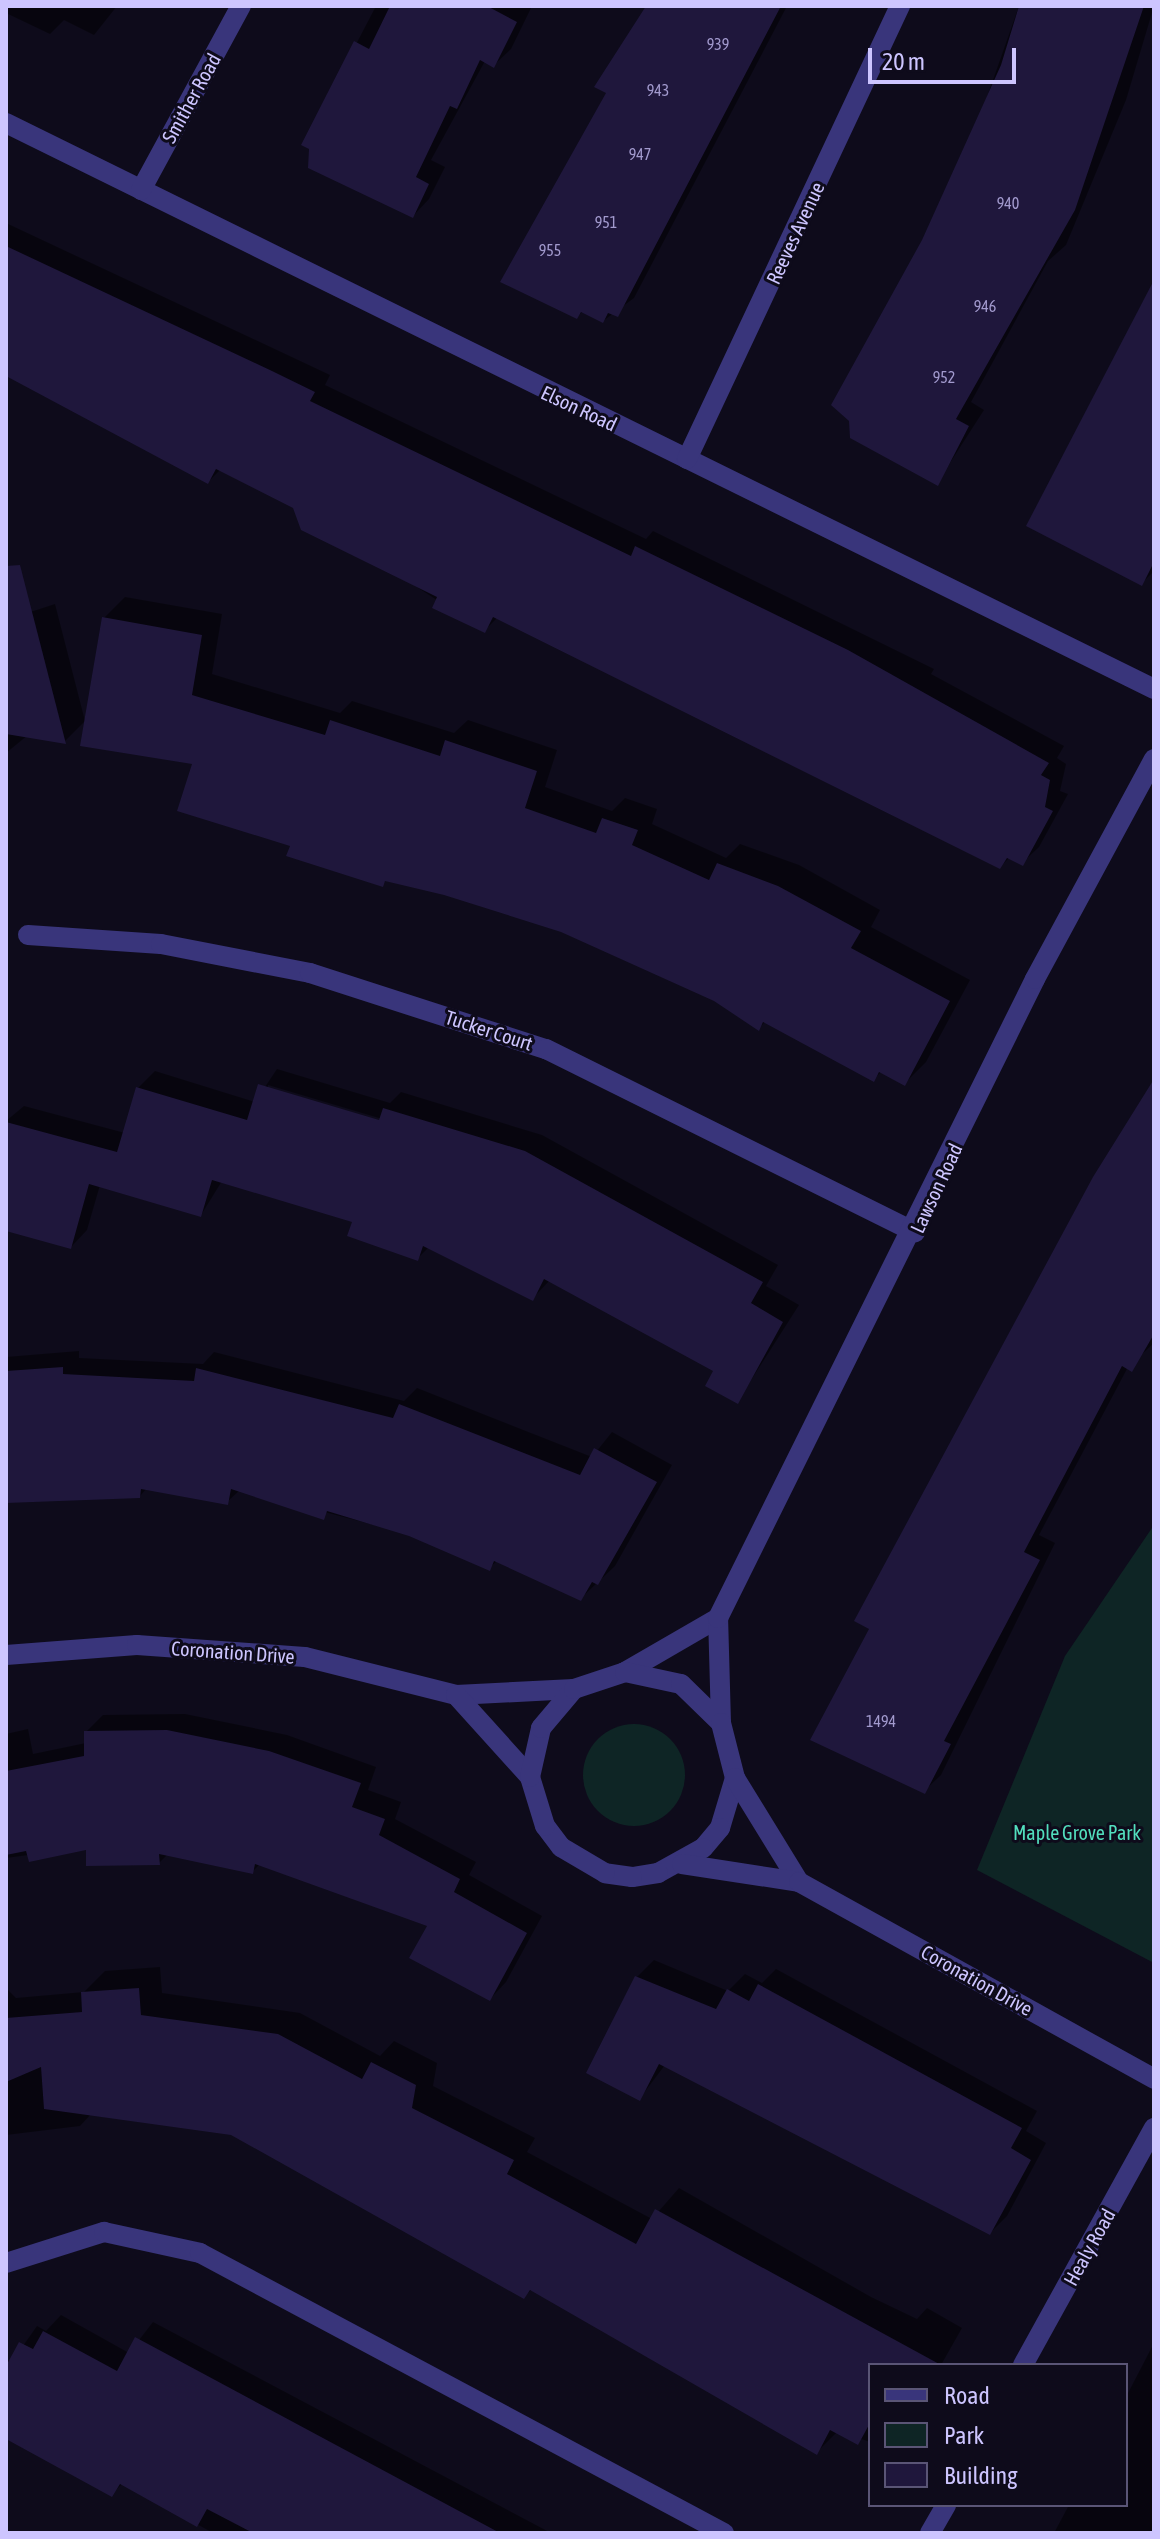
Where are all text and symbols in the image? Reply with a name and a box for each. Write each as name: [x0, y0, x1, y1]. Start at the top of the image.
scale bar: [872, 32, 1020, 82]
house number: 939: [707, 34, 729, 54]
text: 20 m: [882, 48, 925, 75]
street label: Smither Road: [157, 49, 225, 147]
house number: 943: [647, 80, 669, 100]
house number: 947: [629, 144, 651, 164]
street label: Reeves Avenue: [761, 178, 829, 288]
house number: 940: [997, 193, 1019, 213]
house number: 951: [595, 212, 617, 232]
house number: 955: [539, 240, 561, 260]
house number: 946: [974, 296, 996, 316]
house number: 952: [933, 367, 955, 387]
street label: Elson Road: [537, 380, 621, 436]
street label: Tucker Court: [442, 1005, 536, 1055]
street label: Lawson Road: [905, 1139, 967, 1237]
street label: Coronation Drive: [170, 1636, 296, 1668]
house number: 1494: [866, 1711, 896, 1731]
park label: Maple Grove Park: [1013, 1820, 1141, 1844]
street label: Coronation Drive: [917, 1940, 1037, 2020]
street label: Healy Road: [1058, 2204, 1120, 2290]
legend: [868, 2363, 1128, 2507]
text: Road: [944, 2382, 990, 2409]
text: Park: [944, 2422, 984, 2449]
text: Building: [944, 2462, 1017, 2489]

